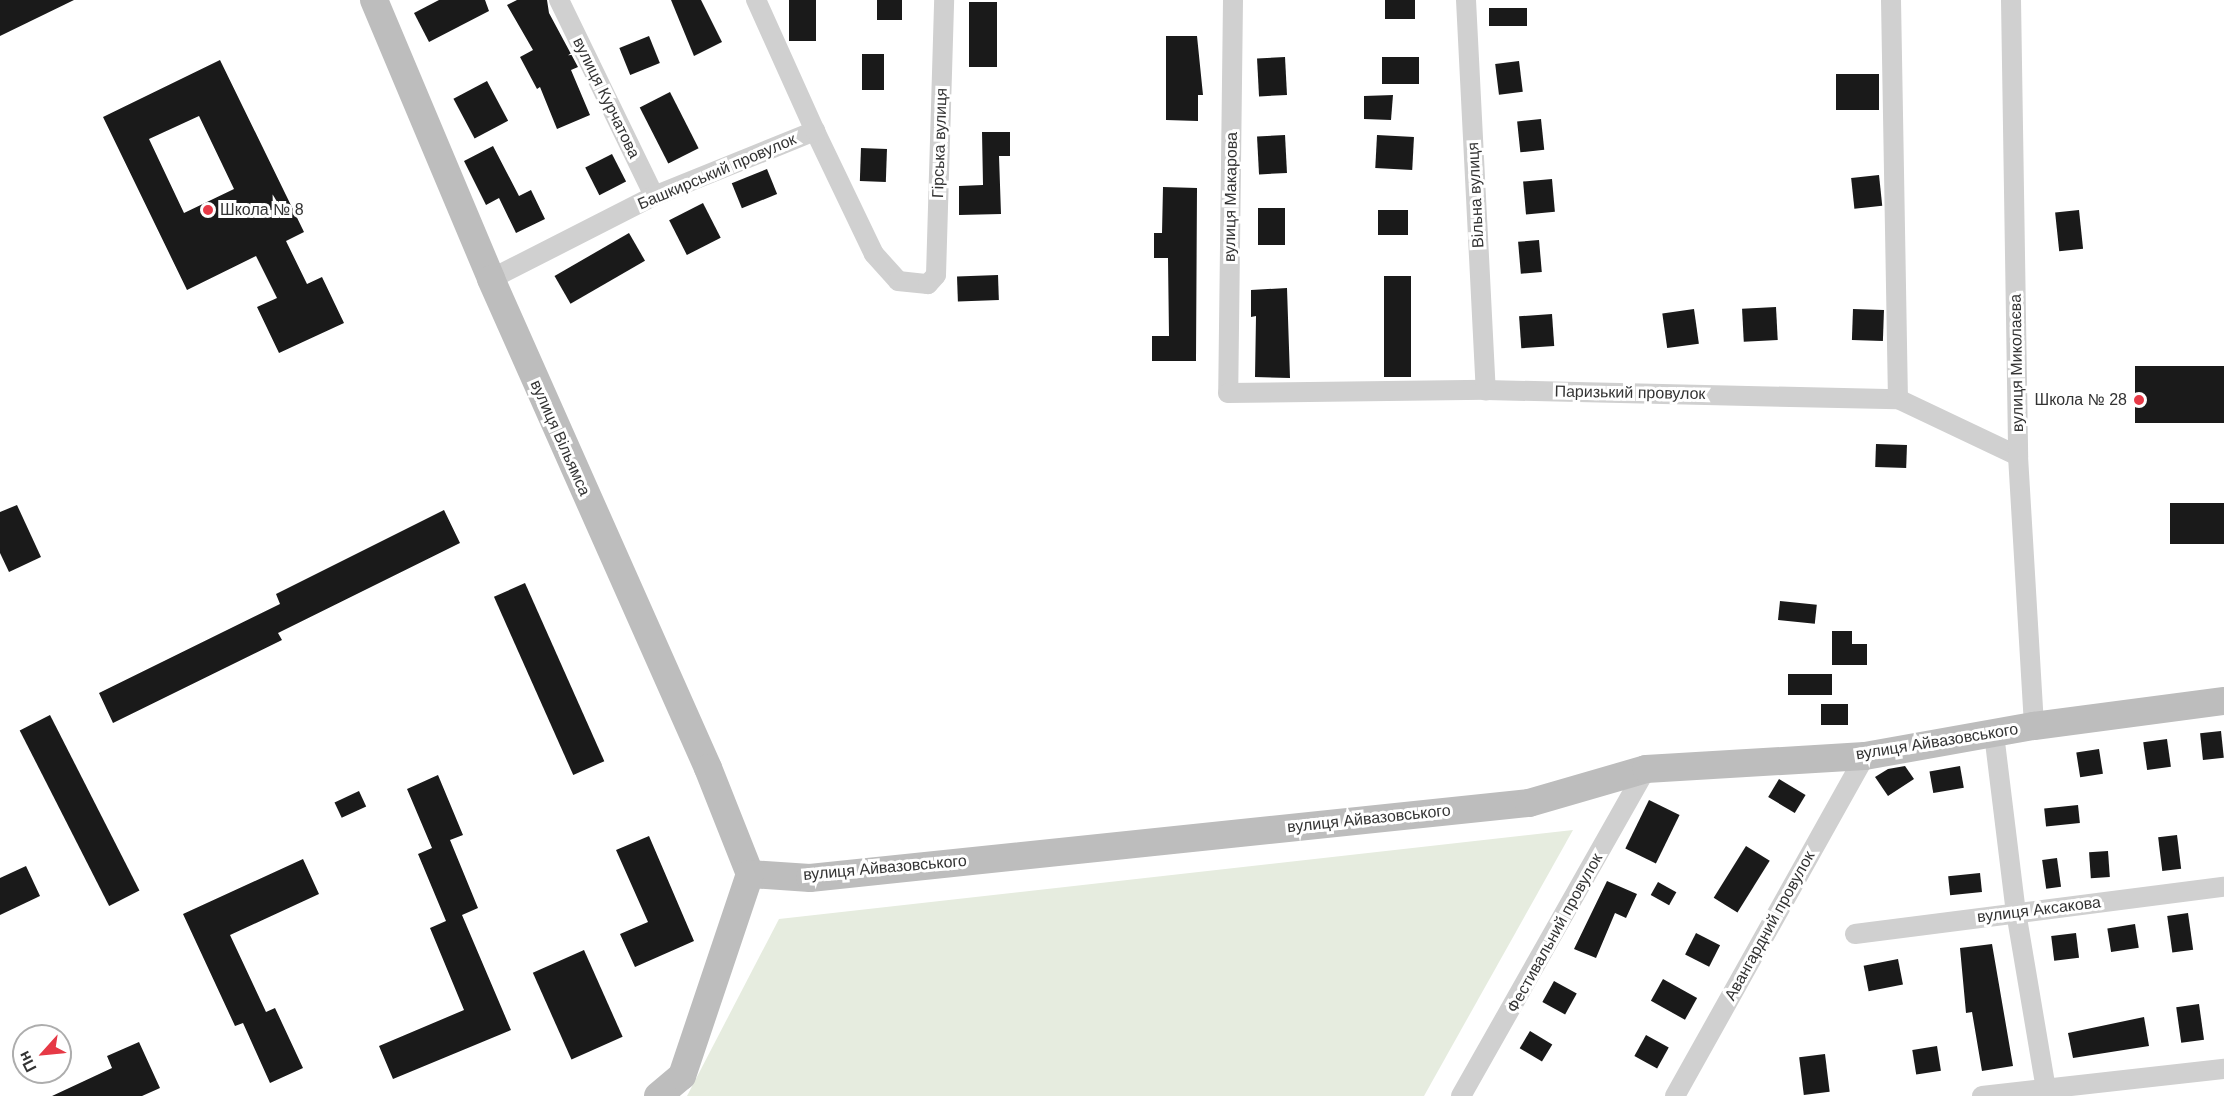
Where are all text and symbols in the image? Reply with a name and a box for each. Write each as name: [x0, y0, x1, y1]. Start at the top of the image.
street label: вулиця Курчатова: [568, 34, 644, 162]
street label: Гірська вулиця: [928, 88, 952, 198]
street label: Башкирський провулок: [635, 130, 799, 214]
street label: вулиця Макарова: [1220, 132, 1242, 262]
street label: Вільна вулиця: [1464, 142, 1488, 248]
place label: Школа № 8: [220, 200, 304, 220]
marker: Школа № 8: [201, 203, 215, 217]
street label: вулиця Миколаєва: [2006, 294, 2028, 432]
street label: вулиця Вільямса: [526, 377, 594, 499]
street label: Паризький провулок: [1554, 382, 1706, 404]
place label: Школа № 28: [2035, 390, 2127, 410]
marker: Школа № 28: [2132, 393, 2146, 407]
street label: вулиця Айвазовського: [1854, 720, 2020, 764]
street label: вулиця Айвазовського: [1286, 801, 1452, 837]
street label: Авангардний провулок: [1721, 848, 1819, 1004]
street label: Фестивальний провулок: [1503, 850, 1607, 1016]
street label: вулиця Айвазовського: [802, 851, 968, 885]
street label: вулиця Аксакова: [1976, 893, 2102, 927]
north arrow: [12, 1024, 72, 1084]
text: Пн: [15, 1048, 40, 1075]

